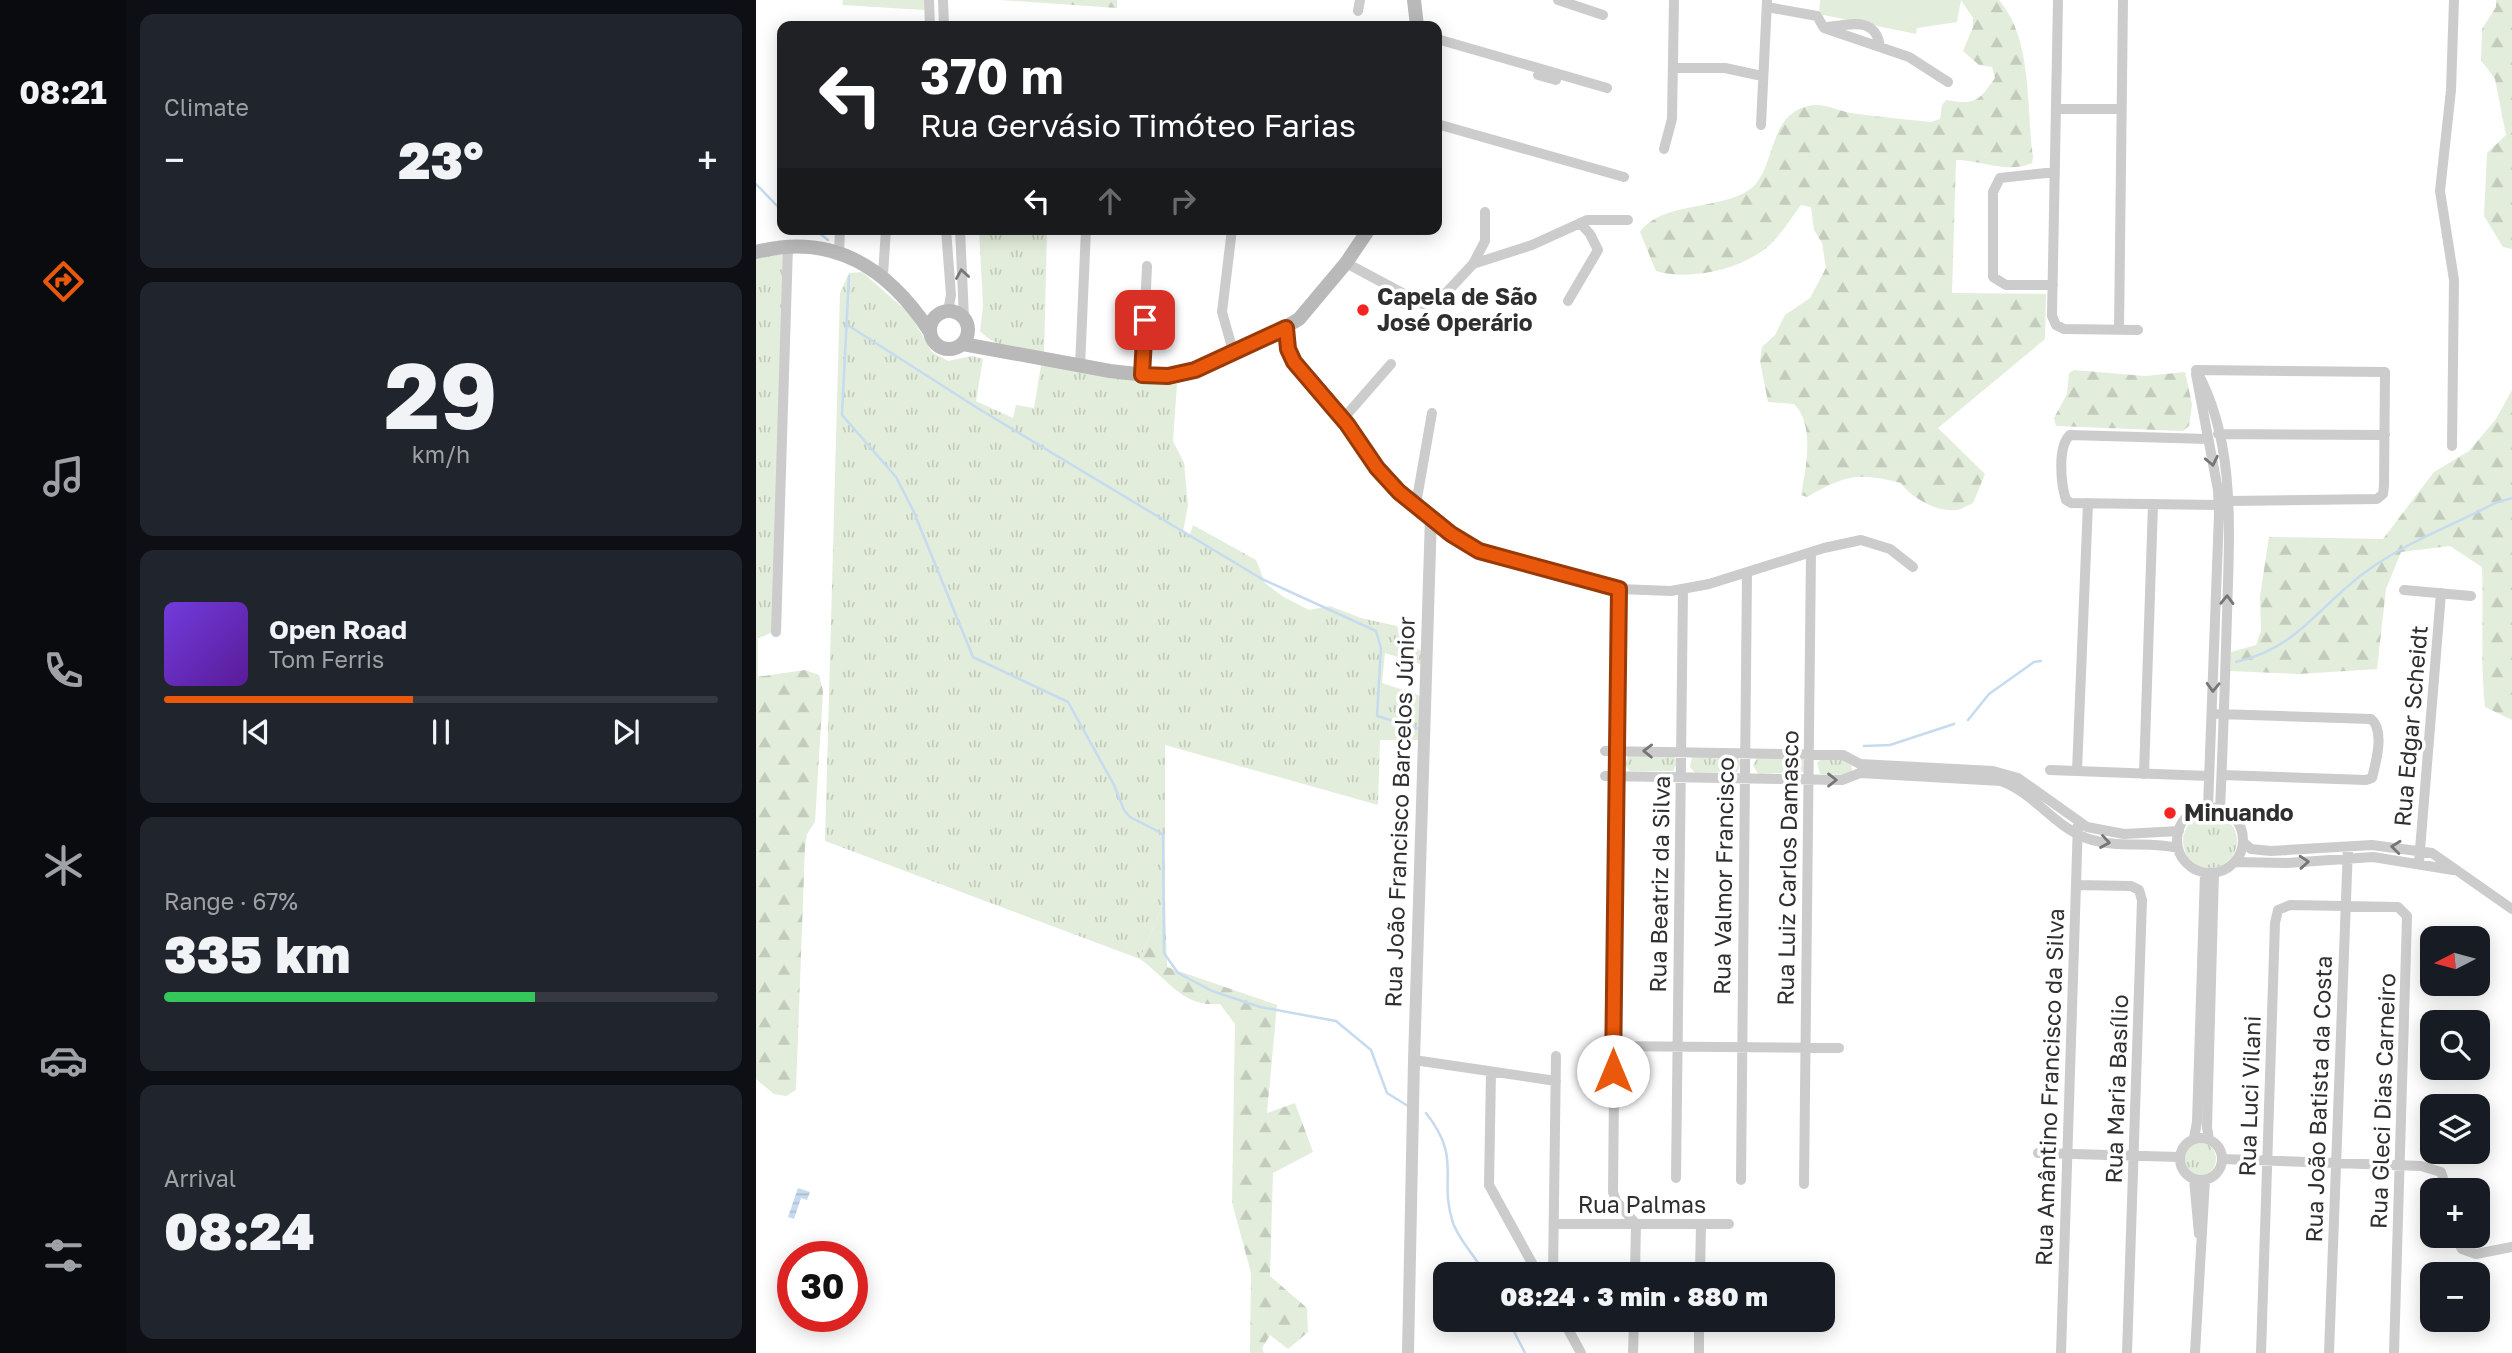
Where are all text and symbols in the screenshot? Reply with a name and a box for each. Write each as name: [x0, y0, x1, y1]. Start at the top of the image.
text: 370 m: [920, 46, 1064, 105]
icon: left: [805, 49, 896, 140]
text: 08:21: [19, 73, 107, 111]
text: Climate: [164, 93, 249, 121]
text: Rua Gervásio Timóteo Farias: [920, 106, 1356, 144]
text: 23°: [398, 128, 484, 190]
text: −: [164, 137, 185, 182]
text: +: [697, 137, 718, 182]
icon: left: [1018, 182, 1056, 220]
icon: ahead: [1091, 182, 1129, 220]
icon: right: [1164, 182, 1202, 220]
icon: directions: [39, 257, 88, 306]
one-way arrow: [955, 268, 970, 280]
place label: Capela de São José Operário: [1377, 282, 1537, 336]
pin: [1115, 290, 1175, 350]
icon: arrive: [1126, 301, 1164, 339]
marker: Capela de São José Operário: [1355, 302, 1371, 318]
text: 29: [384, 340, 498, 449]
text: km/h: [412, 440, 470, 468]
icon: music: [39, 452, 88, 501]
one-way arrow: [2203, 455, 2218, 467]
one-way arrow: [2219, 594, 2235, 604]
text: Open Road: [269, 614, 407, 645]
street label: Rua João Francisco Barcelos Júnior: [1378, 616, 1420, 1008]
street label: Rua Edgar Scheidt: [2387, 624, 2433, 828]
text: Tom Ferris: [269, 645, 384, 673]
icon: phone: [39, 646, 88, 695]
one-way arrow: [2205, 682, 2220, 693]
icon: previous: [237, 713, 275, 751]
icon: pause: [422, 713, 460, 751]
icon: next: [607, 713, 645, 751]
street label: Rua Luiz Carlos Damasco: [1771, 730, 1803, 1006]
one-way arrow: [1642, 743, 1652, 759]
street label: Rua Valmor Francisco: [1707, 757, 1739, 995]
one-way arrow: [1827, 772, 1838, 788]
street label: Rua Beatriz da Silva: [1643, 775, 1675, 993]
place label: Minuando: [2184, 798, 2294, 826]
marker: Minuando: [2162, 805, 2178, 821]
one-way arrow: [2099, 834, 2111, 849]
one-way arrow: [2390, 840, 2401, 855]
icon: climate: [39, 841, 88, 890]
one-way arrow: [2298, 855, 2309, 870]
text: Range · 67%: [164, 887, 298, 915]
street label: Rua Amântino Francisco da Silva: [2029, 908, 2069, 1266]
text: 335 km: [164, 922, 351, 984]
north arrow: [2420, 926, 2490, 996]
map controls: [2420, 926, 2490, 1332]
street label: Rua João Batista da Costa: [2299, 955, 2337, 1243]
street label: Rua Gleci Dias Carneiro: [2364, 973, 2400, 1229]
street label: Rua Maria Basílio: [2099, 994, 2133, 1184]
button: search: [2420, 1010, 2490, 1080]
street label: Rua Luci Vilani: [2232, 1015, 2266, 1177]
position arrow: [1576, 1034, 1650, 1108]
icon: car: [39, 1036, 88, 1085]
button: layers: [2420, 1094, 2490, 1164]
text: Arrival: [164, 1164, 236, 1192]
button: +: [2420, 1178, 2490, 1248]
street label: Rua Palmas: [1578, 1190, 1706, 1218]
text: 08:24: [164, 1199, 315, 1261]
icon: filters: [39, 1231, 88, 1280]
speed limit sign: 30: [777, 1241, 868, 1332]
button: −: [2420, 1262, 2490, 1332]
text: 08:24 · 3 min · 880 m: [1500, 1281, 1768, 1312]

